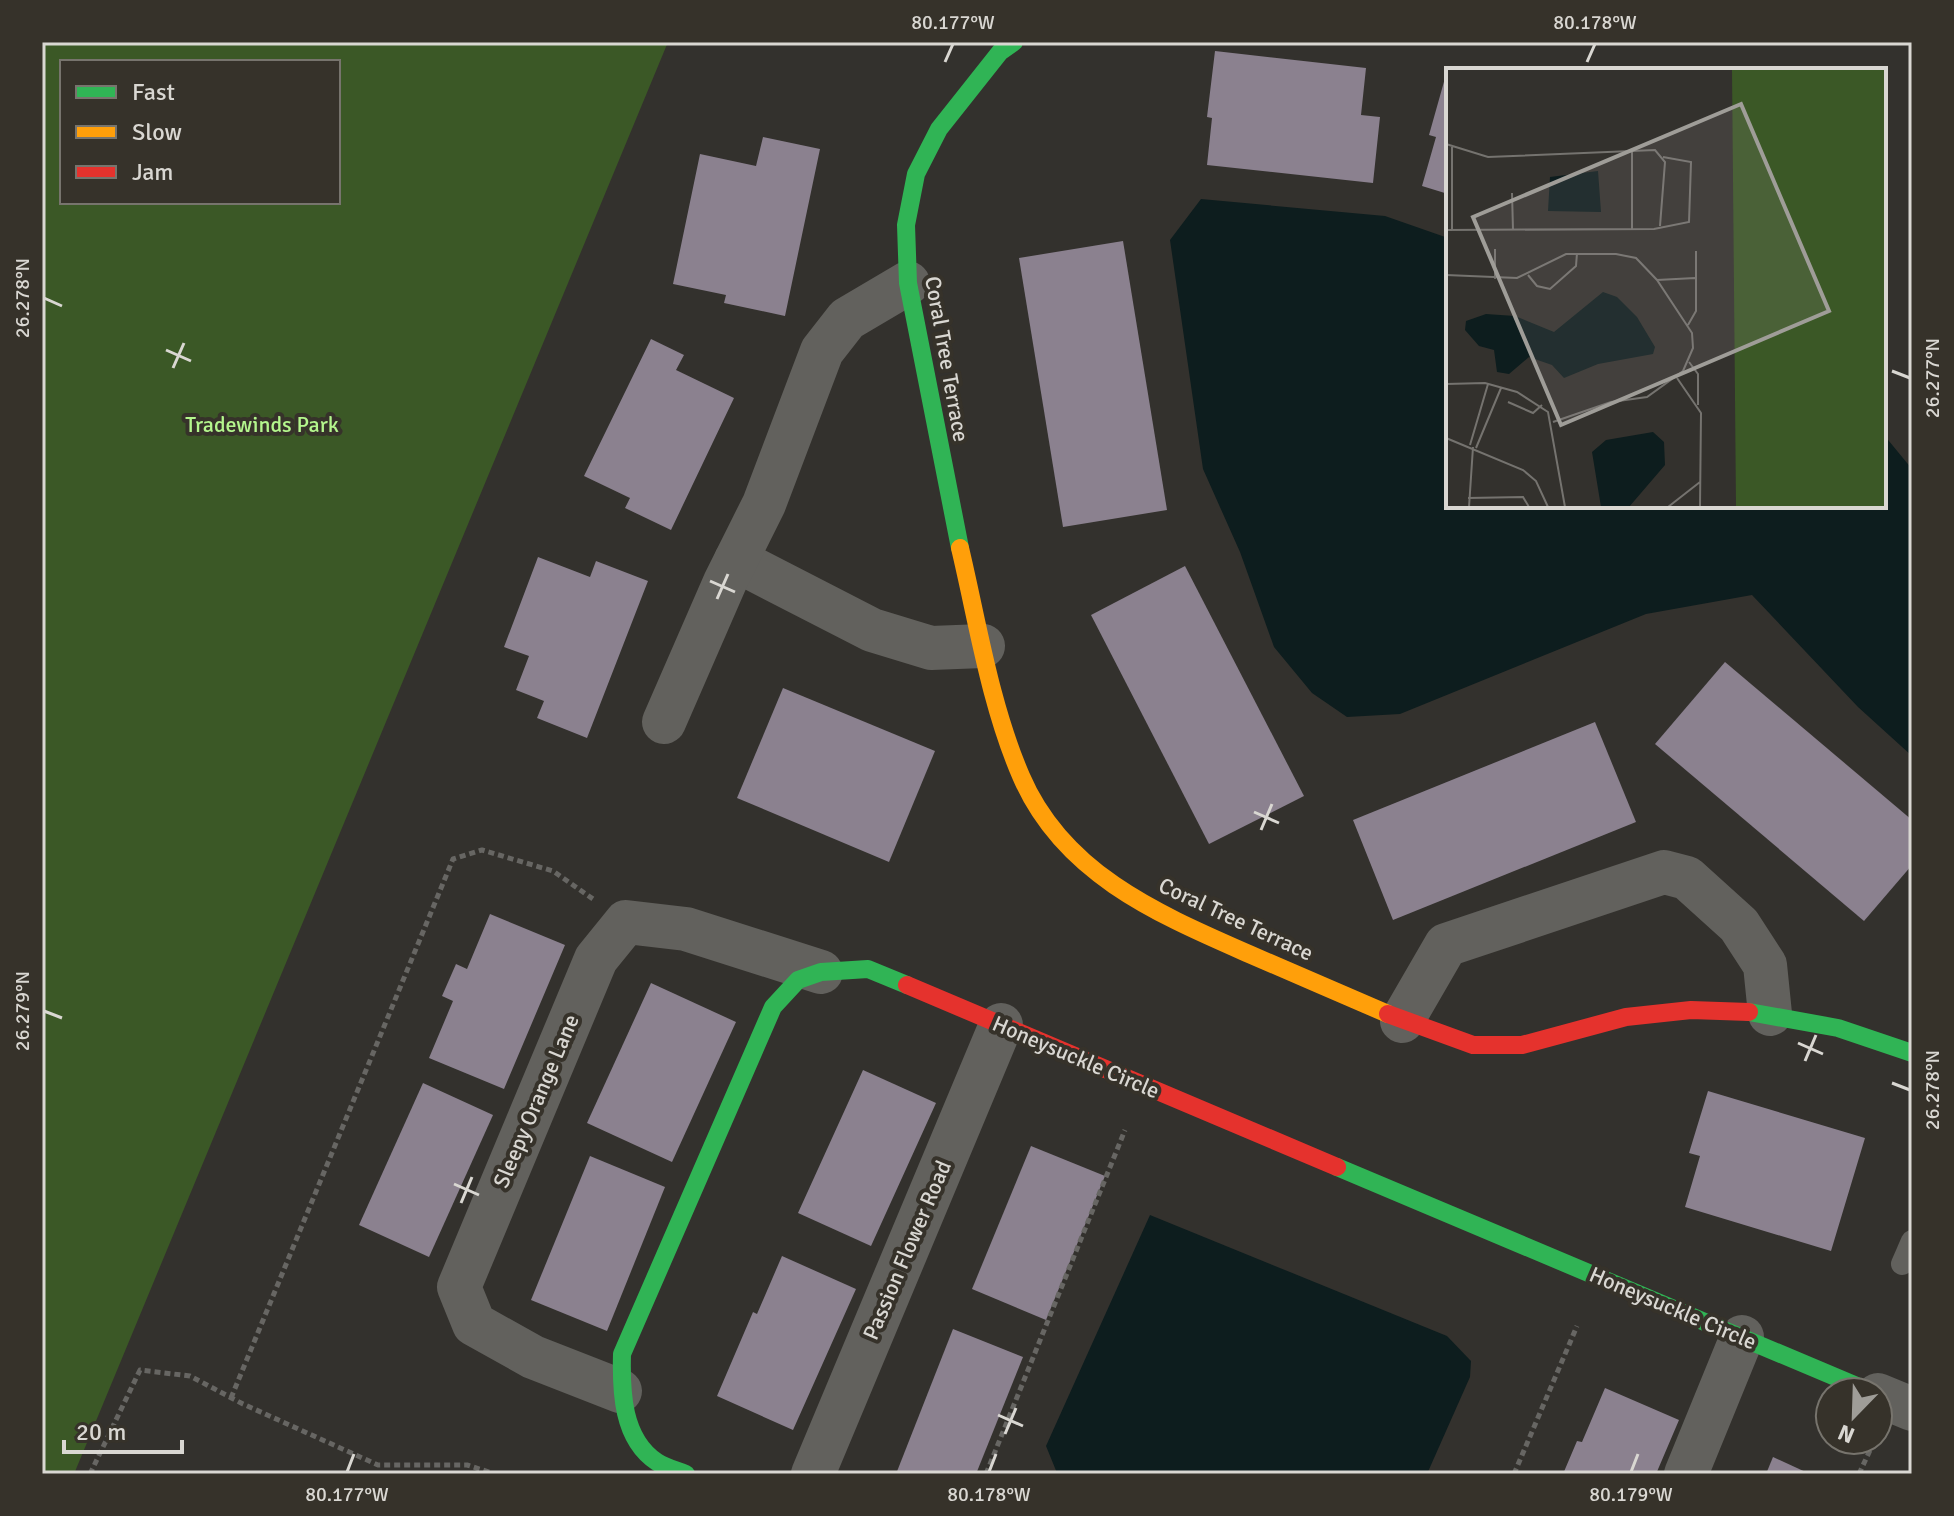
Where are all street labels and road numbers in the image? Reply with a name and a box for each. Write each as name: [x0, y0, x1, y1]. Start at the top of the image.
street label: Coral Tree Terrace: [919, 274, 975, 444]
street label: Coral Tree Terrace: [1154, 871, 1318, 967]
street label: Sleepy Orange Lane: [487, 1010, 585, 1192]
street label: Honeysuckle Circle: [989, 1010, 1163, 1104]
street label: Passion Flower Road: [857, 1156, 957, 1344]
street label: Honeysuckle Circle: [1586, 1261, 1760, 1355]

